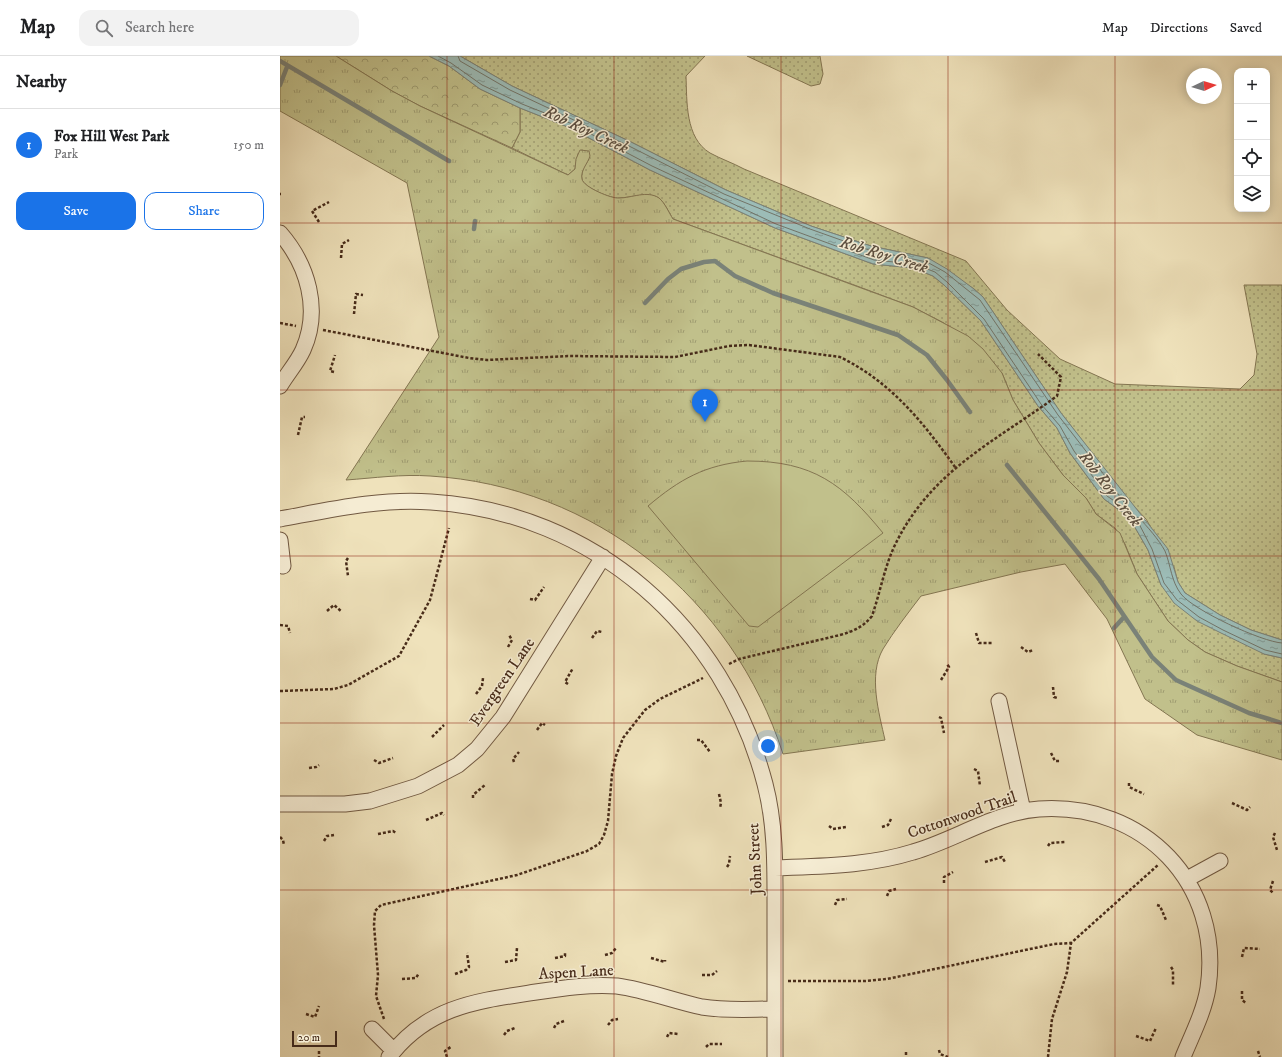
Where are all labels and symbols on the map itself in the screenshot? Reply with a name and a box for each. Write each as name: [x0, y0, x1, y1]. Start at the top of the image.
north arrow: [1186, 68, 1222, 104]
water label: Rob Roy Creek: [539, 100, 633, 160]
water label: Rob Roy Creek: [836, 231, 932, 279]
pin: 1: [692, 389, 718, 422]
water label: Rob Roy Creek: [1073, 446, 1147, 532]
street label: Evergreen Lane: [465, 634, 539, 730]
your location: [758, 736, 778, 756]
street label: Cottonwood Trail: [905, 787, 1019, 843]
street label: John Street: [743, 823, 767, 897]
street label: Aspen Lane: [538, 960, 614, 984]
scale bar: [292, 1029, 337, 1048]

